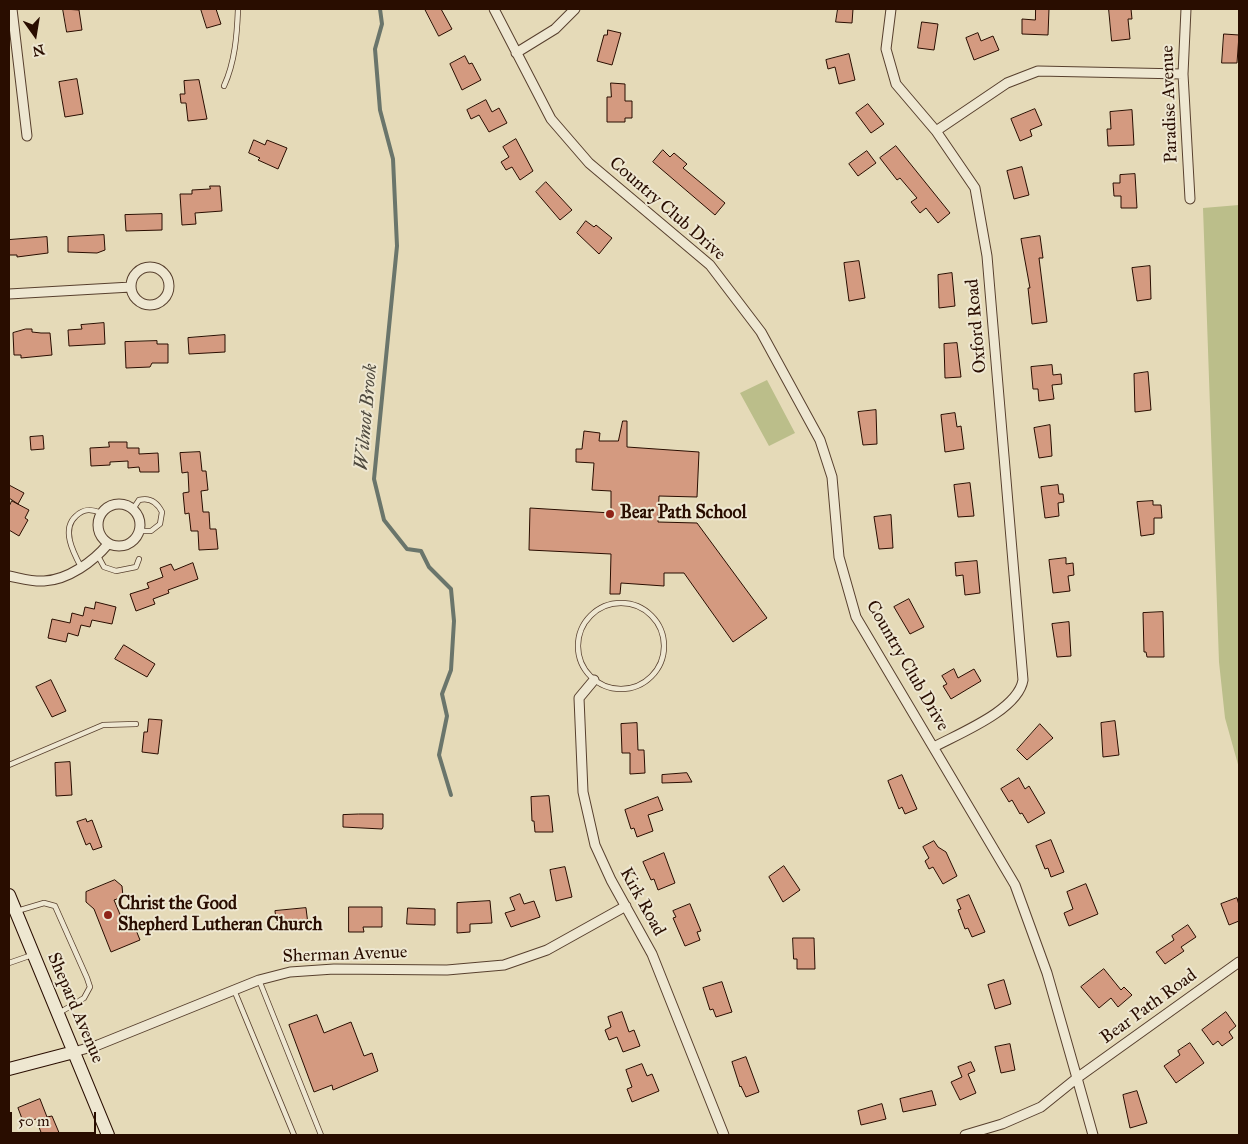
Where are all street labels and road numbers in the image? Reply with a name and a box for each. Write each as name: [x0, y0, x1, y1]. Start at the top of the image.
street label: Paradise Avenue: [1157, 45, 1183, 163]
street label: Country Club Drive: [604, 153, 730, 265]
street label: Oxford Road: [962, 278, 992, 374]
street label: Country Club Drive: [861, 597, 953, 735]
street label: Kirk Road: [614, 864, 670, 940]
street label: Sherman Avenue: [282, 942, 408, 968]
street label: Shepard Avenue: [42, 949, 108, 1067]
street label: Bear Path Road: [1097, 965, 1201, 1049]

